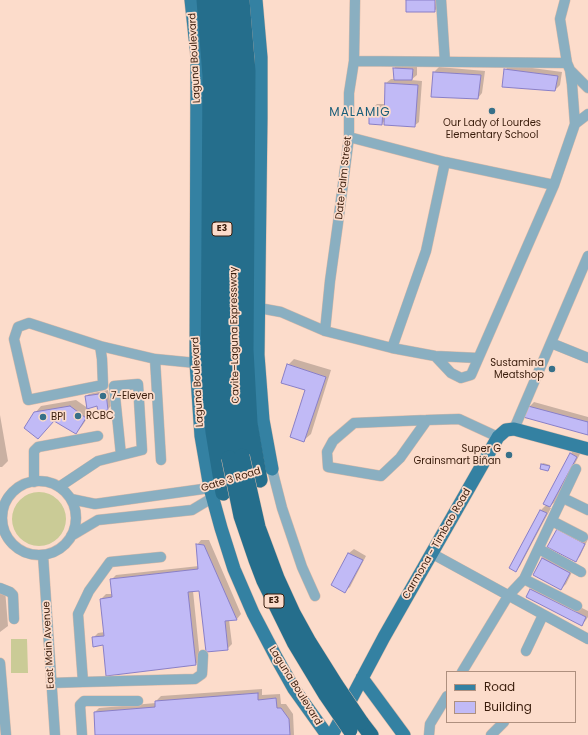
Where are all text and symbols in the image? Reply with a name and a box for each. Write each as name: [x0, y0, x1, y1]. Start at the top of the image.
street label: Laguna Boulevard: [187, 12, 203, 104]
district label: MALAMIG: [329, 106, 391, 120]
marker: Our Lady of Lourdes Elementary School: [487, 106, 497, 116]
place label: Our Lady of Lourdes Elementary School: [443, 117, 541, 140]
street label: Date Palm Street: [334, 136, 354, 220]
road number: E3: [212, 222, 232, 236]
street label: Cavite–Laguna Expressway: [228, 266, 242, 404]
street label: Laguna Boulevard: [190, 336, 206, 428]
place label: Sustamina Meatshop: [490, 357, 544, 380]
marker: Sustamina Meatshop: [547, 364, 557, 374]
place label: 7-Eleven: [111, 390, 154, 402]
marker: 7-Eleven: [98, 391, 108, 401]
place label: RCBC: [86, 410, 114, 422]
place label: BPI: [51, 411, 65, 423]
marker: RCBC: [73, 411, 83, 421]
marker: BPI: [38, 412, 48, 422]
place label: Super G Grainsmart Biñan: [413, 443, 501, 466]
marker: Super G Grainsmart Biñan: [504, 450, 514, 460]
street label: Gate 3 Road: [200, 465, 262, 495]
street label: Carmona - Timbao Road: [400, 487, 474, 601]
road number: E3: [264, 594, 284, 608]
street label: East Main Avenue: [41, 601, 57, 689]
street label: Laguna Boulevard: [266, 644, 324, 728]
legend: [446, 671, 576, 723]
text: Road: [484, 678, 515, 695]
text: Building: [484, 698, 532, 715]

